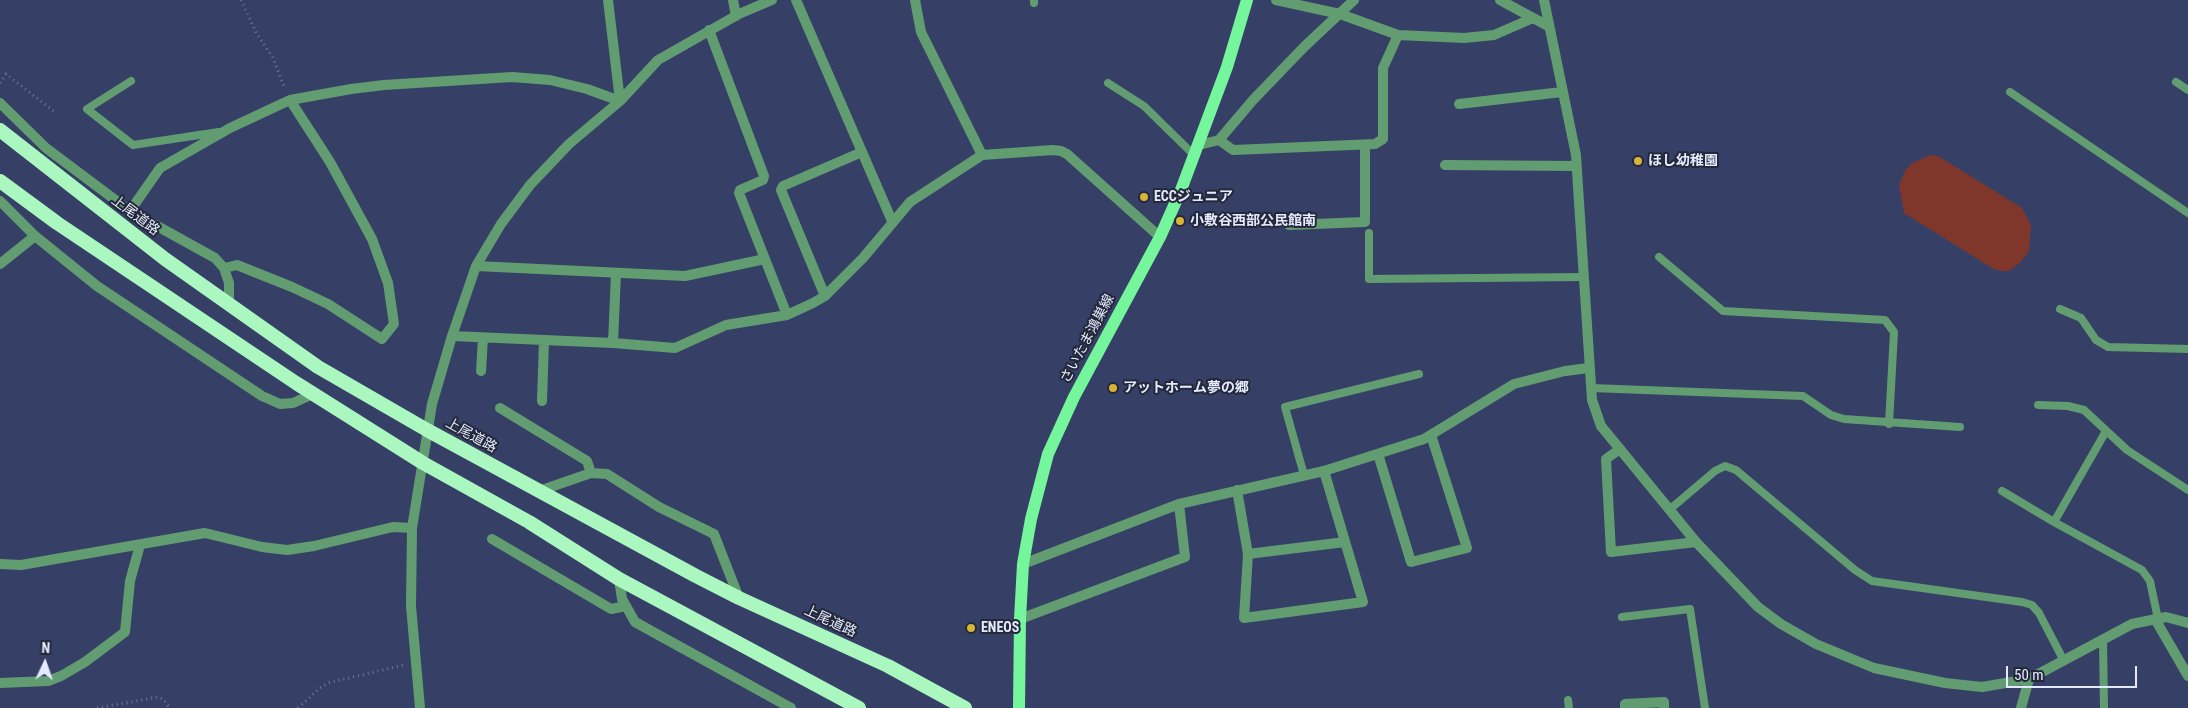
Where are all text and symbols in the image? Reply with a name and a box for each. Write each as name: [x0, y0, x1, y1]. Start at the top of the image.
place label: ほし幼稚園: [1648, 153, 1718, 169]
marker: ほし幼稚園: [1632, 155, 1644, 167]
place label: ECCジュニア: [1154, 189, 1233, 205]
marker: ECCジュニア: [1138, 191, 1150, 203]
street label: 上尾道路: [108, 192, 162, 240]
place label: 小敷谷西部公民館南: [1190, 213, 1316, 229]
marker: 小敷谷西部公民館南: [1174, 215, 1186, 227]
street label: さいたま鴻巣線: [1058, 292, 1118, 386]
place label: アットホーム夢の郷: [1123, 380, 1249, 396]
marker: アットホーム夢の郷: [1107, 382, 1119, 394]
street label: 上尾道路: [442, 415, 500, 457]
street label: 上尾道路: [801, 603, 859, 641]
place label: ENEOS: [981, 620, 1019, 636]
marker: ENEOS: [965, 622, 977, 634]
north arrow: [20, 638, 70, 688]
text: N: [41, 640, 50, 656]
scale bar: [2008, 656, 2139, 688]
text: 50 m: [2014, 666, 2044, 684]

